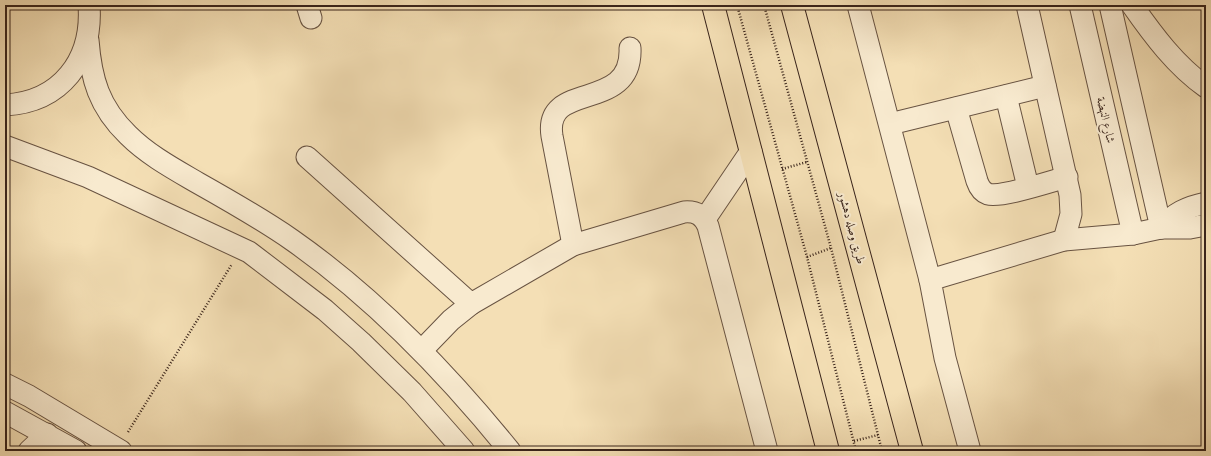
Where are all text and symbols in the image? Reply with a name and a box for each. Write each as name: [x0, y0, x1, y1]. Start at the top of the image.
street label: شارع النهضة: [1090, 96, 1118, 145]
street label: طريق وصله دهشور: [834, 190, 868, 266]

